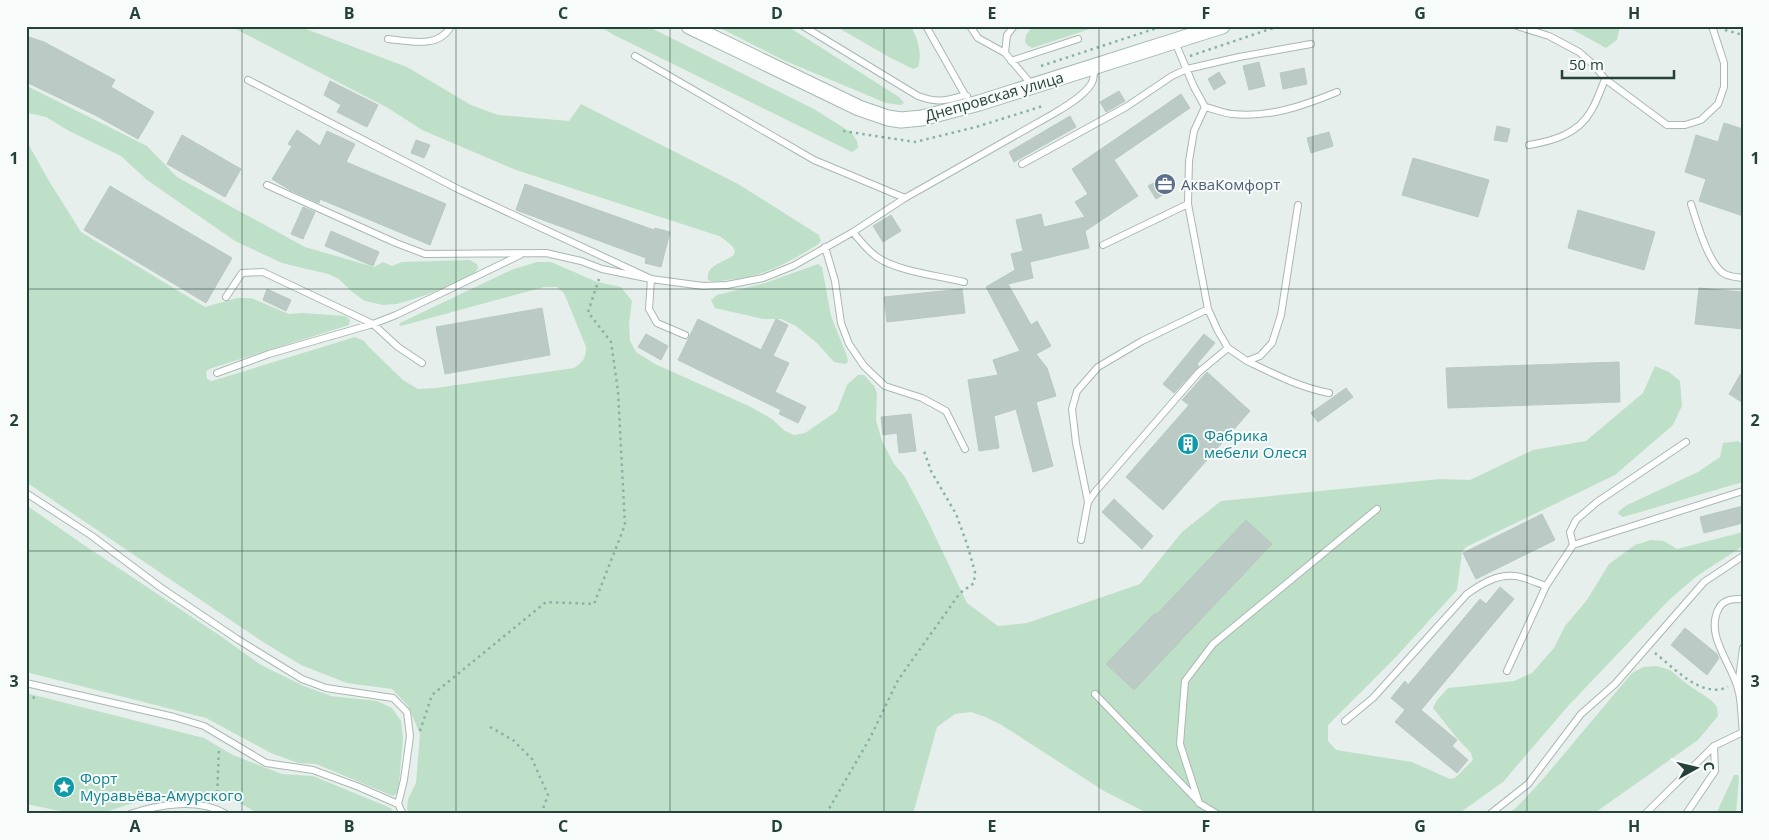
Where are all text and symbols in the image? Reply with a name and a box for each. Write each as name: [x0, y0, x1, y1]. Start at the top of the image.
text: A: [129, 2, 141, 24]
text: B: [344, 2, 354, 24]
text: C: [558, 2, 568, 24]
text: D: [771, 2, 783, 24]
text: E: [988, 2, 997, 24]
text: F: [1202, 2, 1210, 24]
text: G: [1414, 2, 1426, 24]
text: H: [1628, 2, 1640, 24]
scale bar: [1562, 48, 1674, 80]
text: 50 m: [1569, 54, 1604, 74]
street label: Днепровская улица: [922, 67, 1066, 125]
text: 1: [9, 147, 19, 169]
text: 1: [1750, 147, 1760, 169]
office icon: АкваКомфорт: [1153, 172, 1177, 196]
place label: АкваКомфорт: [1181, 174, 1280, 194]
text: 2: [9, 409, 19, 431]
text: 2: [1750, 409, 1760, 431]
place label: Фабрика мебели Олеся: [1204, 425, 1307, 462]
building icon: Фабрика мебели Олеся: [1176, 432, 1200, 456]
text: 3: [9, 670, 19, 692]
text: 3: [1750, 670, 1760, 692]
north arrow: [1672, 742, 1722, 792]
text: С: [1699, 760, 1719, 772]
place label: Форт Муравьёва-Амурского: [80, 768, 243, 805]
place icon: Форт Муравьёва-Амурского: [52, 775, 76, 799]
text: A: [129, 815, 141, 837]
text: B: [344, 815, 354, 837]
text: C: [558, 815, 568, 837]
text: D: [771, 815, 783, 837]
text: E: [988, 815, 997, 837]
text: F: [1202, 815, 1210, 837]
text: G: [1414, 815, 1426, 837]
text: H: [1628, 815, 1640, 837]

